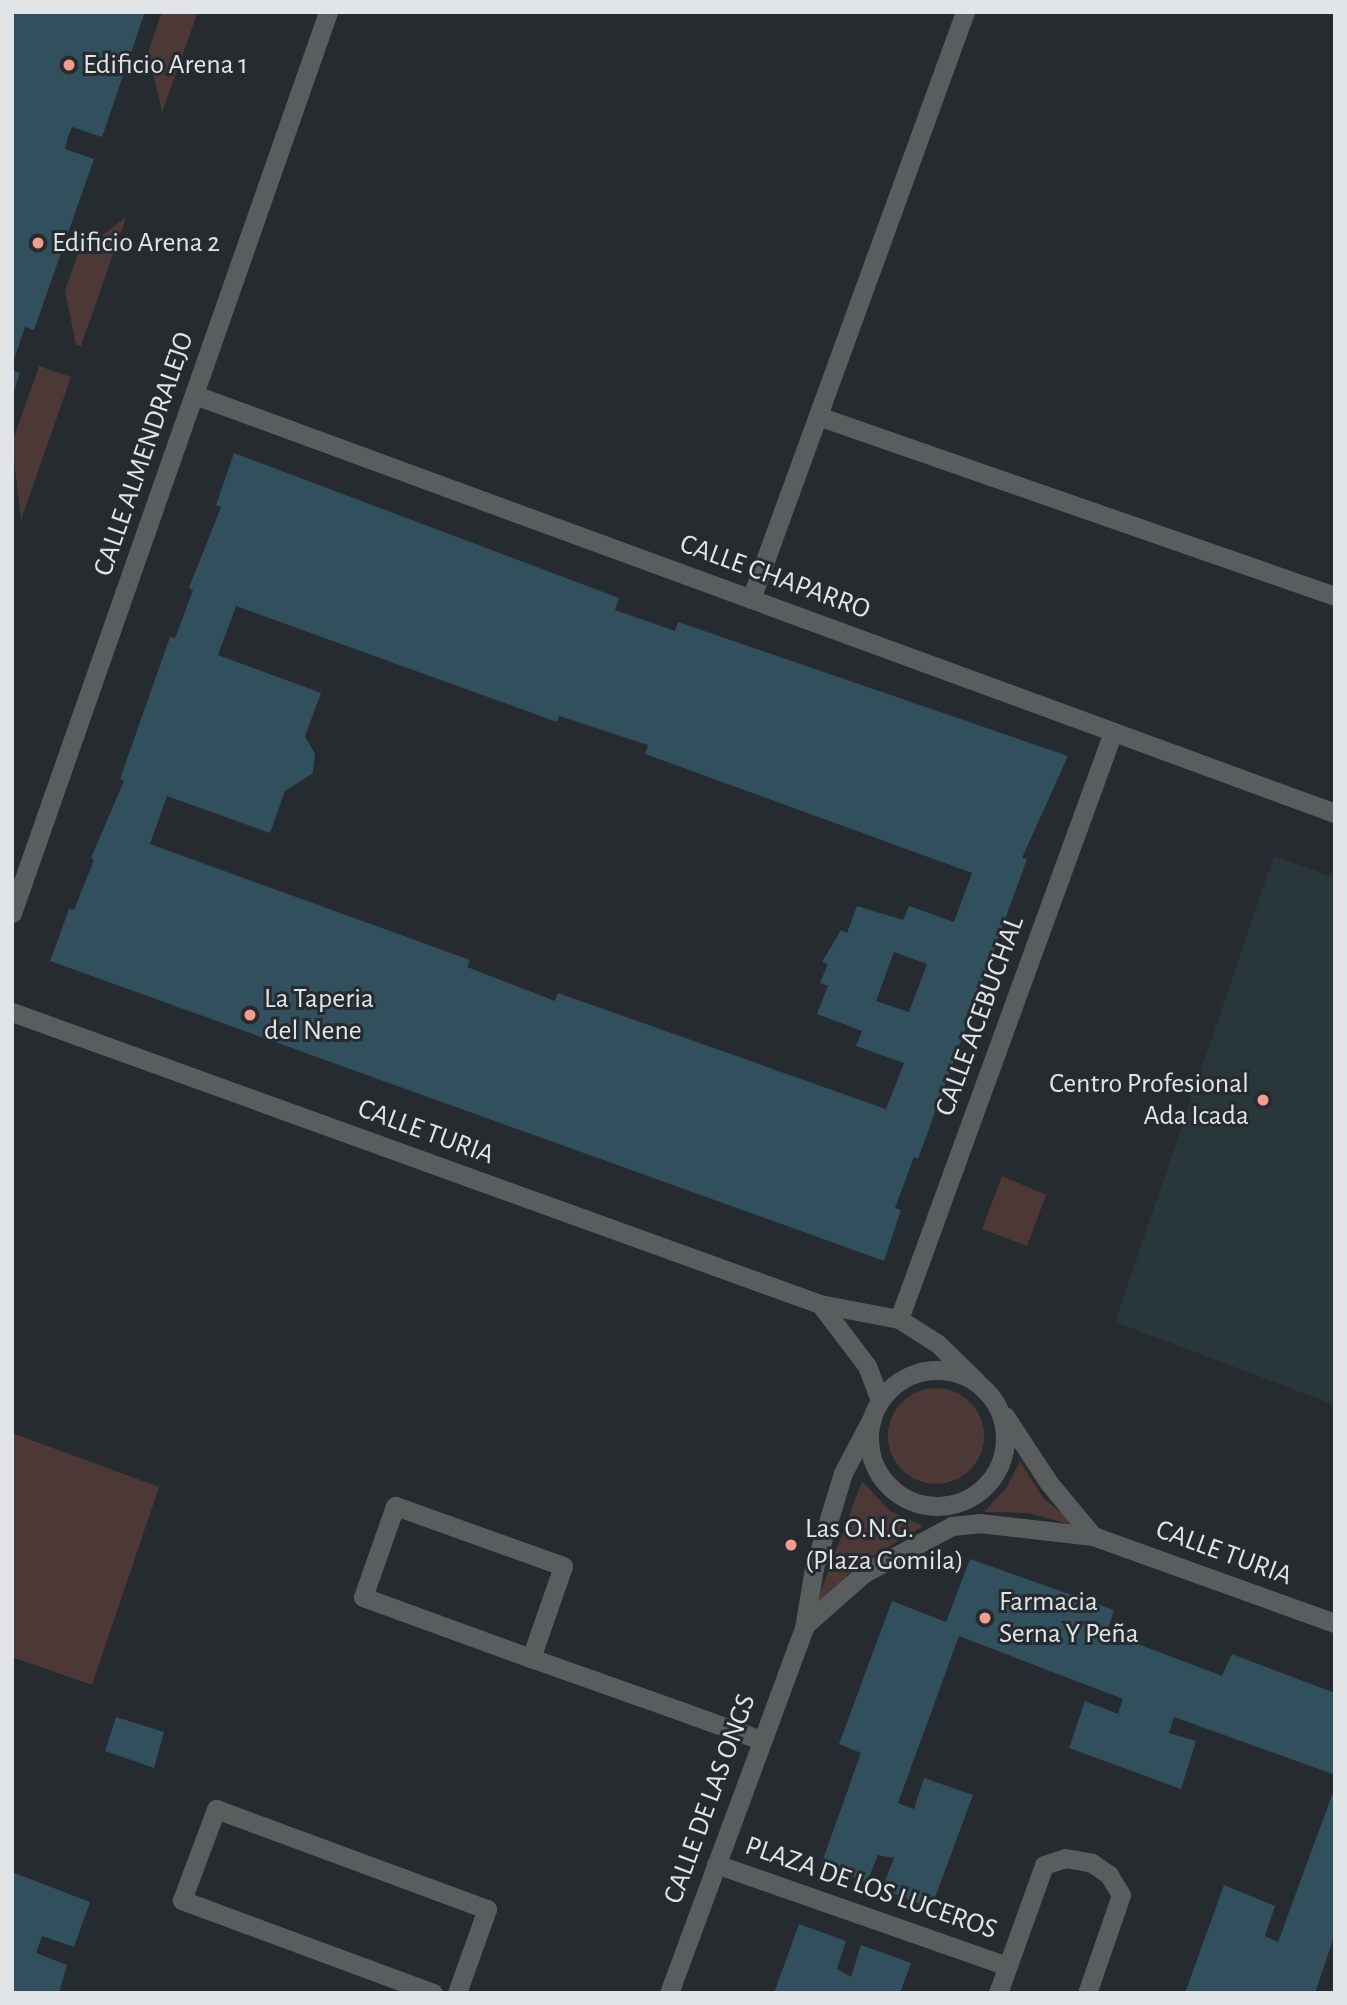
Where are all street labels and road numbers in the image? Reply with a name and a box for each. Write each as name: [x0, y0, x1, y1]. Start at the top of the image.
street label: CALLE ALMENDRALEJO: [87, 328, 201, 580]
street label: CALLE CHAPARRO: [675, 527, 875, 627]
street label: CALLE ACEBUCHAL: [928, 912, 1032, 1120]
street label: CALLE TURIA: [353, 1092, 499, 1172]
street label: CALLE TURIA: [1151, 1513, 1297, 1593]
street label: CALLE DE LAS ONGS: [657, 1690, 763, 1908]
street label: PLAZA DE LOS LUCEROS: [741, 1829, 1001, 1947]

